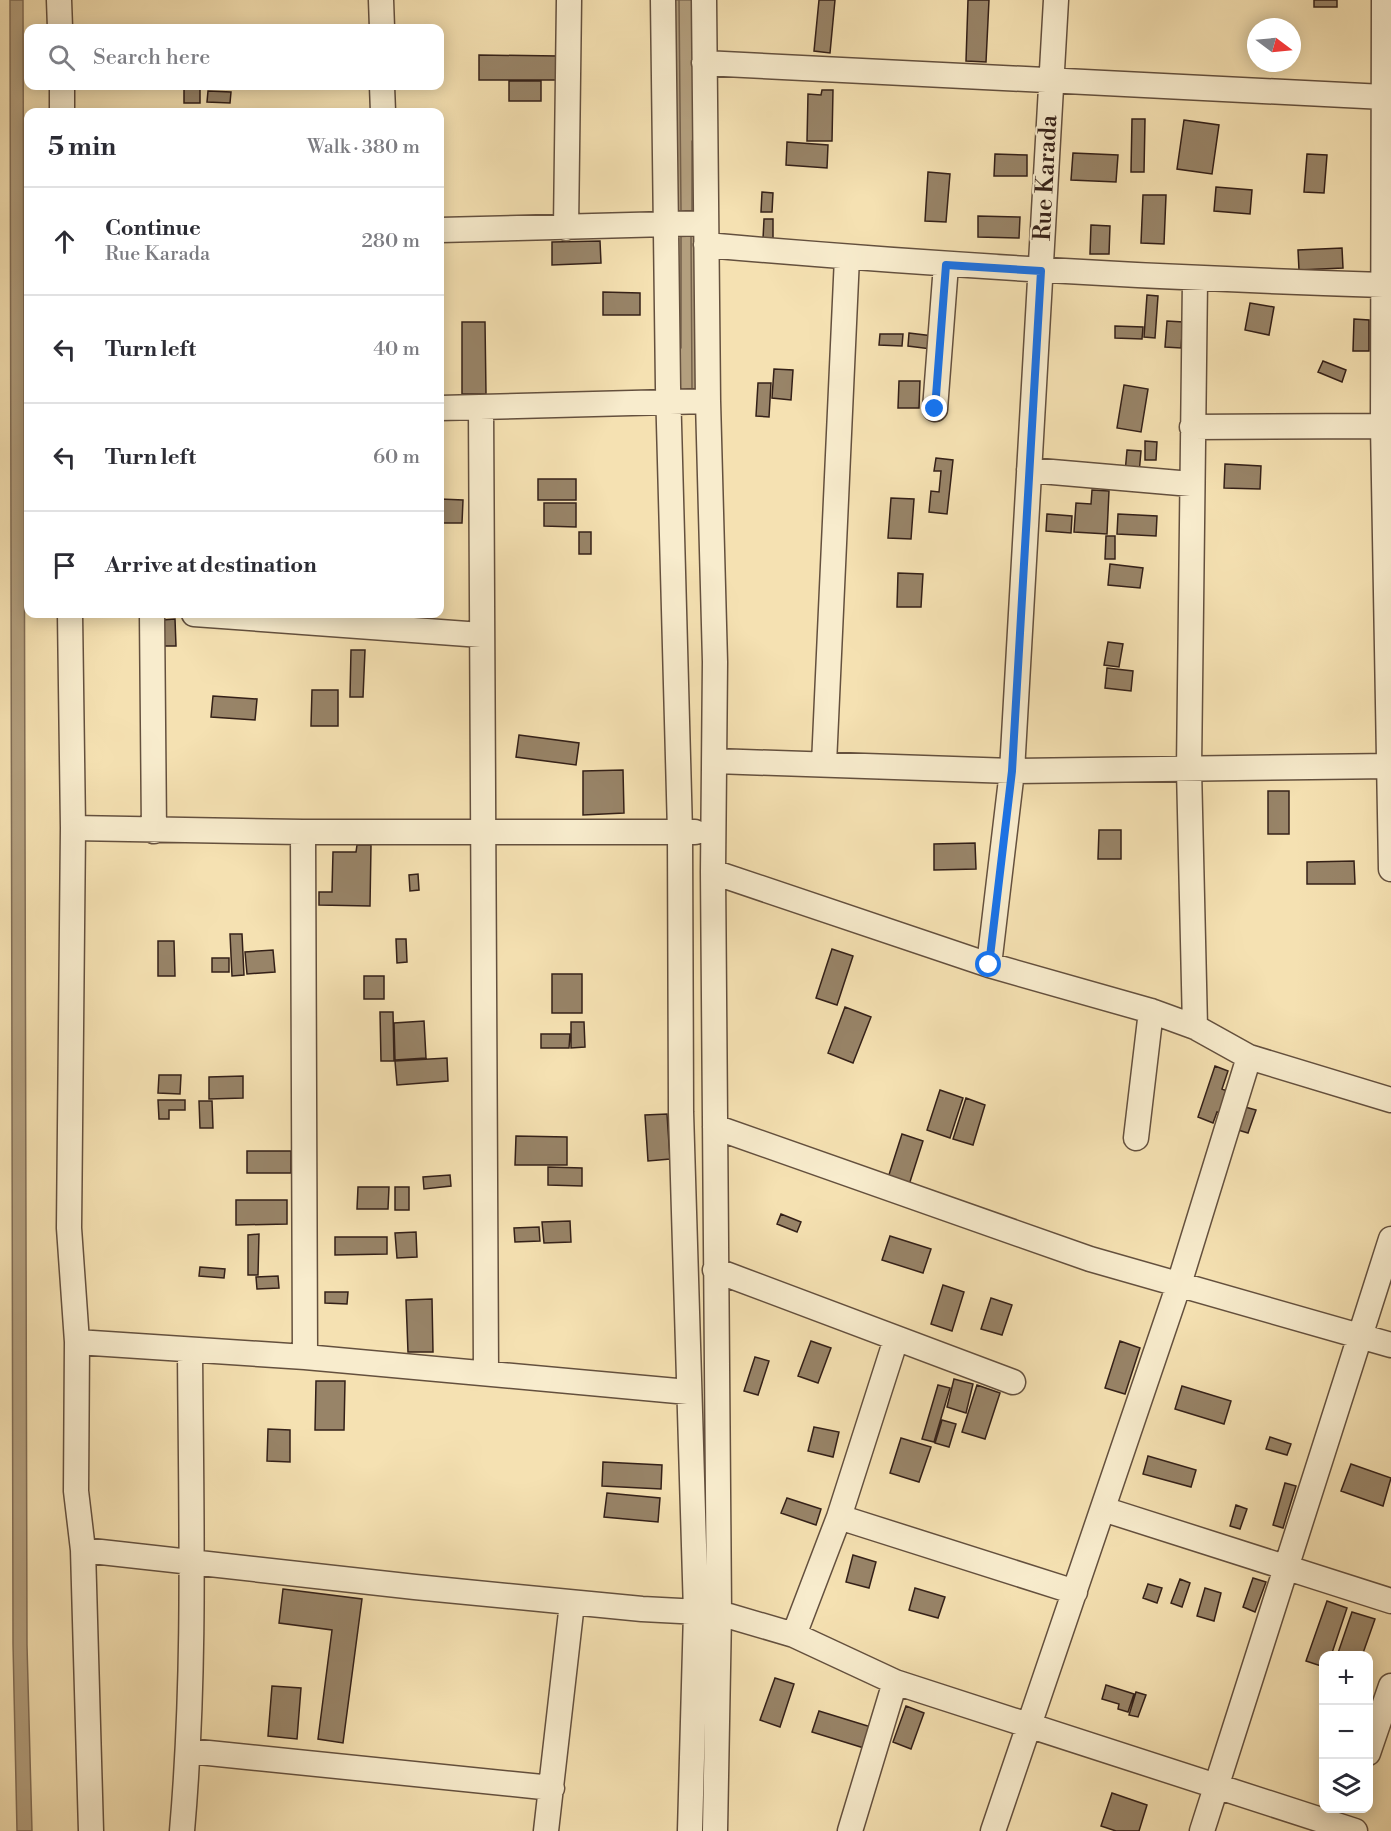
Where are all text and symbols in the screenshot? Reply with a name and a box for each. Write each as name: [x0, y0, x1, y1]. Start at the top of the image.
north arrow: [1247, 18, 1301, 72]
search box: [24, 24, 444, 90]
icon: search: [45, 41, 78, 74]
text: Search here: [93, 44, 210, 71]
street label: Rue Karada: [1028, 113, 1064, 242]
text: 5 min: [48, 131, 116, 163]
text: Walk · 380 m: [307, 135, 420, 160]
text: Continue: [105, 215, 201, 242]
icon: ahead: [48, 225, 81, 258]
text: 280 m: [361, 229, 420, 254]
text: Rue Karada: [105, 242, 210, 267]
icon: left: [48, 333, 81, 366]
text: Turn left: [105, 336, 196, 363]
text: 40 m: [373, 337, 420, 362]
route end: [921, 395, 947, 421]
icon: left: [48, 441, 81, 474]
text: Turn left: [105, 444, 196, 471]
text: 60 m: [373, 445, 420, 470]
icon: arrive: [48, 549, 81, 582]
text: Arrive at destination: [105, 552, 317, 579]
route start: [975, 951, 1001, 977]
map controls: [1319, 1651, 1373, 1813]
button: +: [1319, 1651, 1373, 1705]
button: −: [1319, 1705, 1373, 1759]
button: layers: [1319, 1759, 1373, 1813]

